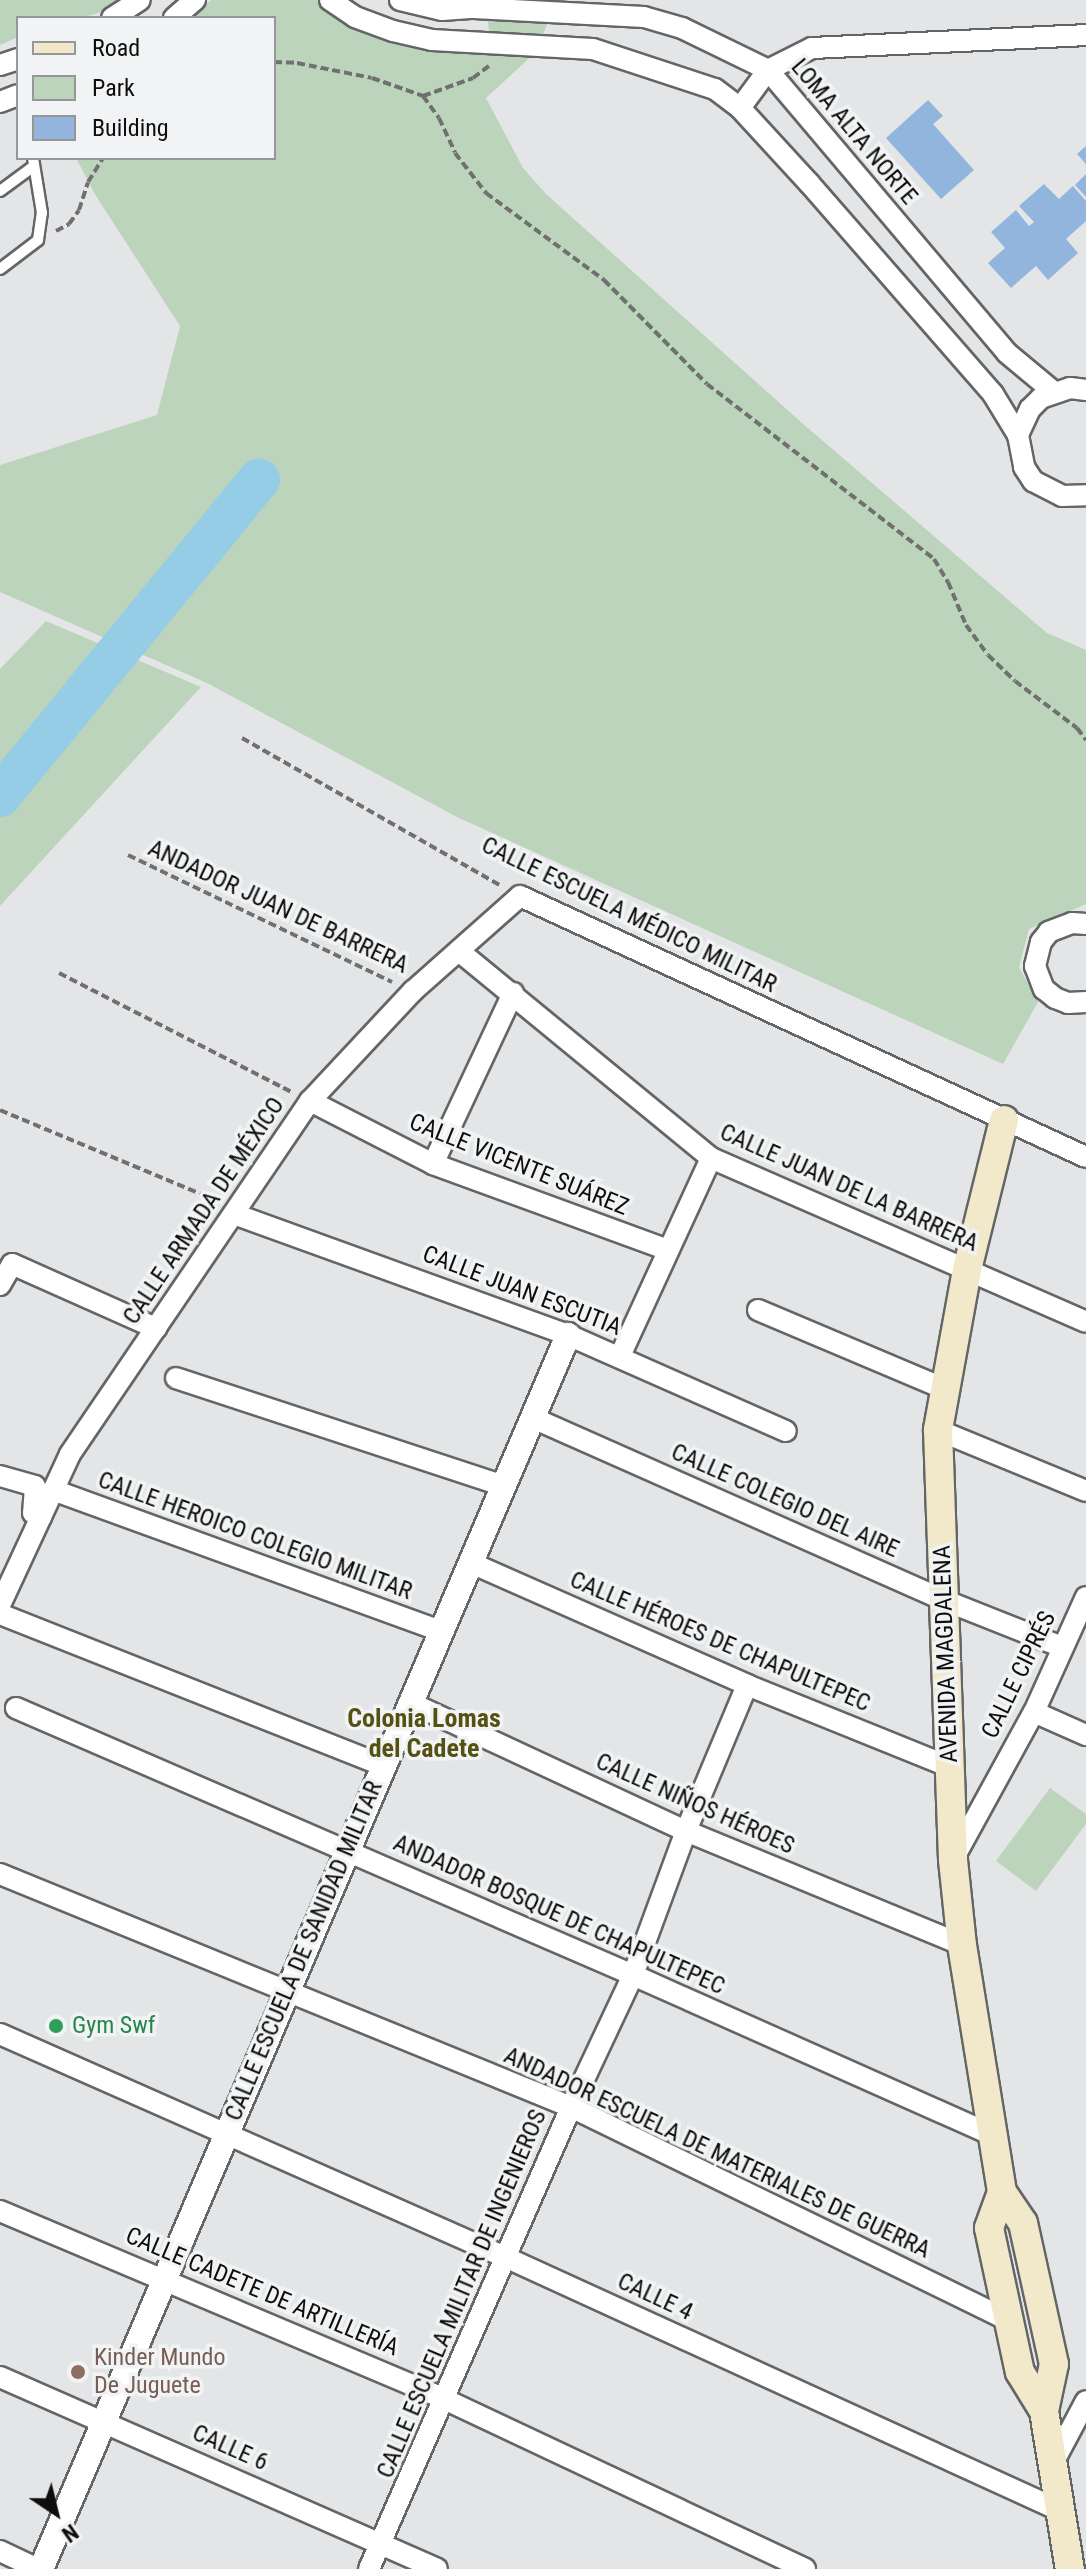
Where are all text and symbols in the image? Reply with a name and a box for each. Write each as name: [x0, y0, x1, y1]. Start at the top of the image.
legend: [16, 16, 276, 160]
text: Road: [92, 34, 140, 62]
street label: LOMA ALTA NORTE: [785, 53, 923, 211]
text: Park: [92, 74, 135, 102]
text: Building: [92, 114, 169, 142]
street label: CALLE ESCUELA MÉDICO MILITAR: [477, 831, 781, 999]
street label: ANDADOR JUAN DE BARRERA: [143, 834, 413, 980]
street label: CALLE ARMADA DE MÉXICO: [117, 1092, 291, 1330]
street label: CALLE VICENTE SUÁREZ: [405, 1108, 633, 1222]
street label: CALLE JUAN DE LA BARRERA: [715, 1118, 983, 1258]
street label: CALLE JUAN ESCUTIA: [418, 1240, 626, 1342]
street label: CALLE COLEGIO DEL AIRE: [667, 1438, 903, 1564]
street label: CALLE HEROICO COLEGIO MILITAR: [94, 1466, 416, 1606]
street label: AVENIDA MAGDALENA: [928, 1545, 964, 1763]
street label: CALLE HÉROES DE CHAPULTEPEC: [565, 1566, 875, 1718]
street label: CALLE CIPRÉS: [976, 1607, 1062, 1743]
district label: Colonia Lomas del Cadete: [347, 1703, 501, 1764]
street label: CALLE NIÑOS HÉROES: [591, 1747, 799, 1861]
street label: CALLE ESCUELA DE SANIDAD MILITAR: [219, 1777, 389, 2125]
street label: ANDADOR BOSQUE DE CHAPULTEPEC: [389, 1829, 729, 2001]
place label: Gym Swf: [72, 2012, 155, 2040]
marker: Gym Swf: [47, 2017, 65, 2035]
street label: ANDADOR ESCUELA DE MATERIALES DE GUERRA: [499, 2041, 935, 2265]
street label: CALLE ESCUELA MILITAR DE INGENIEROS: [371, 2105, 553, 2483]
street label: CALLE CADETE DE ARTILLERÍA: [121, 2221, 403, 2363]
street label: CALLE 4: [613, 2267, 697, 2327]
place label: Kinder Mundo De Juguete: [94, 2344, 226, 2400]
marker: Kinder Mundo De Juguete: [69, 2363, 87, 2381]
street label: CALLE 6: [188, 2419, 272, 2477]
north arrow: [16, 2473, 96, 2553]
text: N: [57, 2519, 83, 2547]

